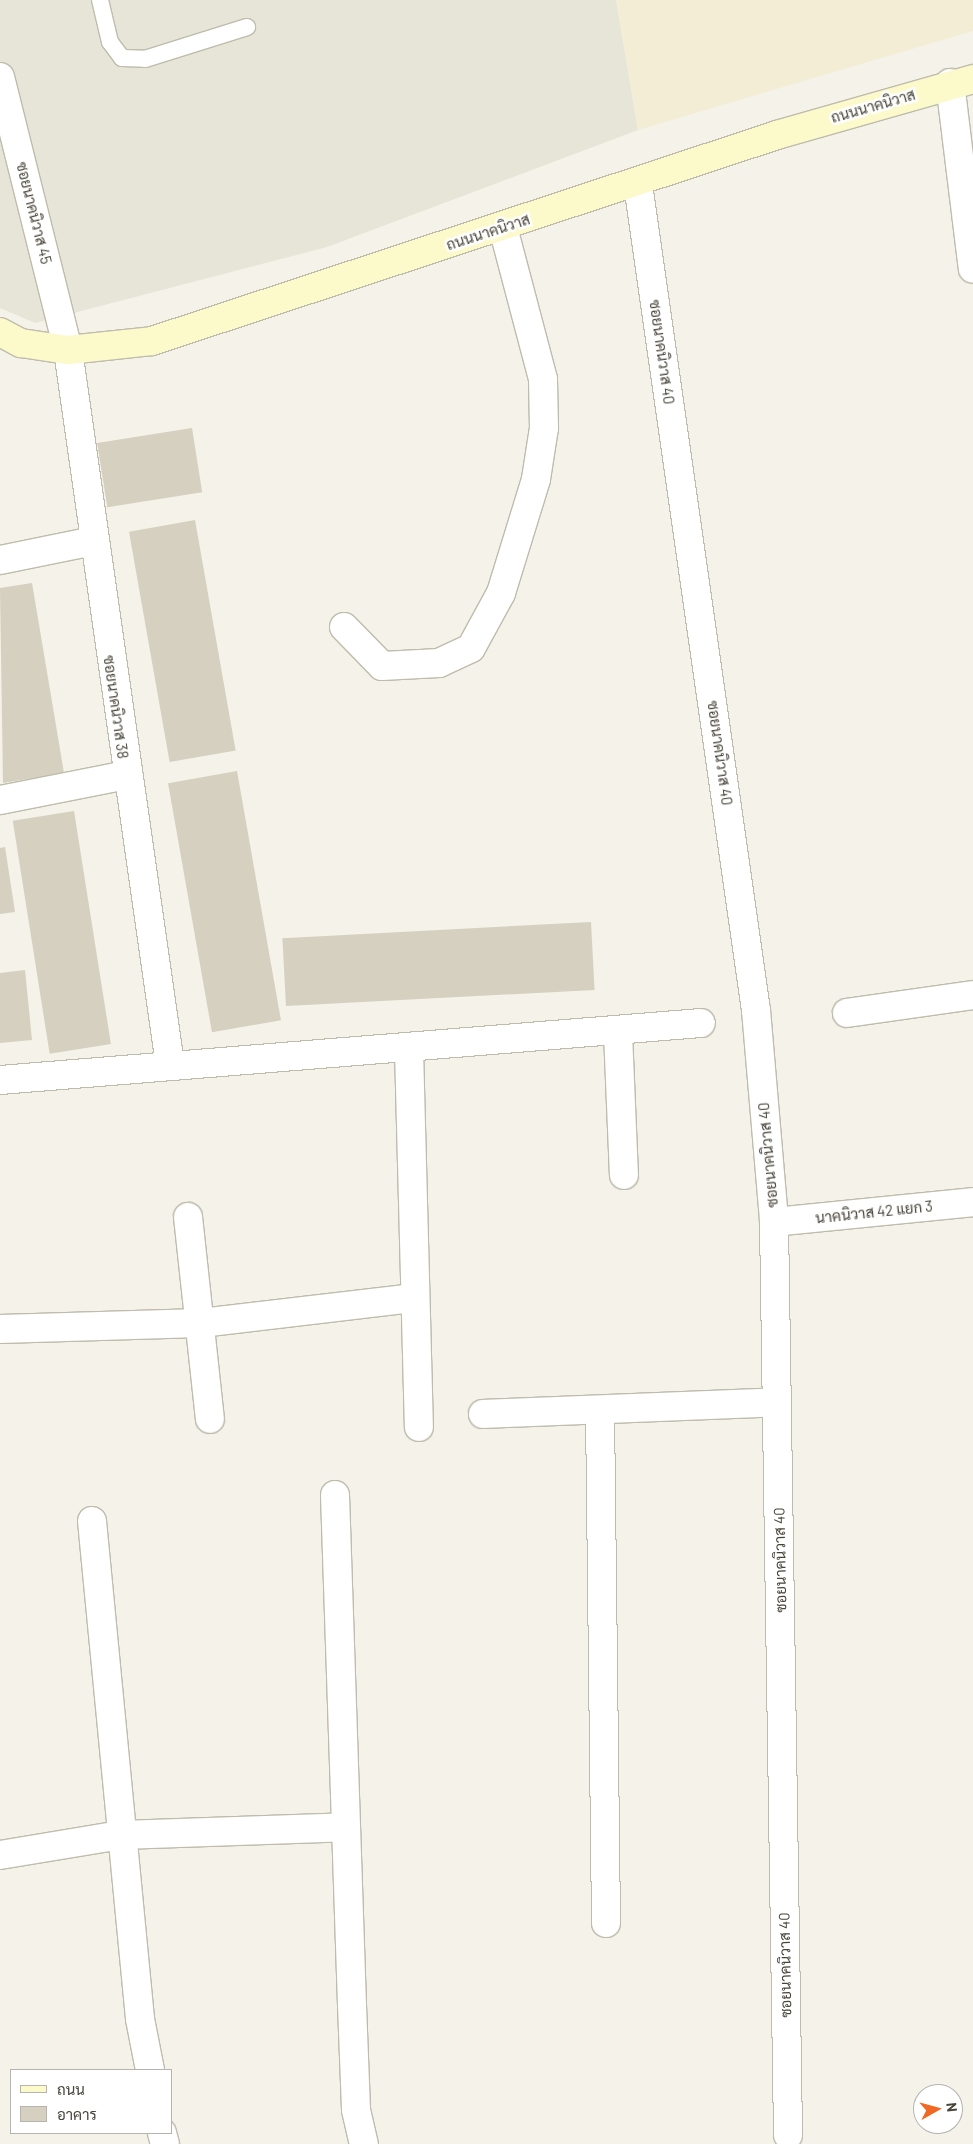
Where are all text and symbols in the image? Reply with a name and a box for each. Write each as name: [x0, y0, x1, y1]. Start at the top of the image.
street label: ถนนนาคนิวาส: [829, 85, 917, 127]
street label: ซอยนาคนิวาส 45: [13, 160, 55, 266]
street label: ถนนนาคนิวาส: [444, 210, 532, 254]
street label: ซอยนาคนิวาส 40: [646, 299, 678, 405]
street label: ซอยนาคนิวาส 38: [100, 654, 132, 760]
street label: ซอยนาคนิวาส 40: [704, 700, 736, 806]
street label: ซอยนาคนิวาส 40: [754, 1102, 782, 1208]
street label: นาคนิวาส 42 แยก 3: [814, 1197, 934, 1227]
street label: ซอยนาคนิวาส 40: [770, 1507, 790, 1613]
street label: ซอยนาคนิวาส 40: [775, 1912, 795, 2018]
legend: [10, 2069, 172, 2134]
text: ถนน: [57, 2080, 85, 2098]
north arrow: [913, 2084, 963, 2134]
text: N: [943, 2102, 961, 2113]
text: อาคาร: [57, 2105, 97, 2123]

